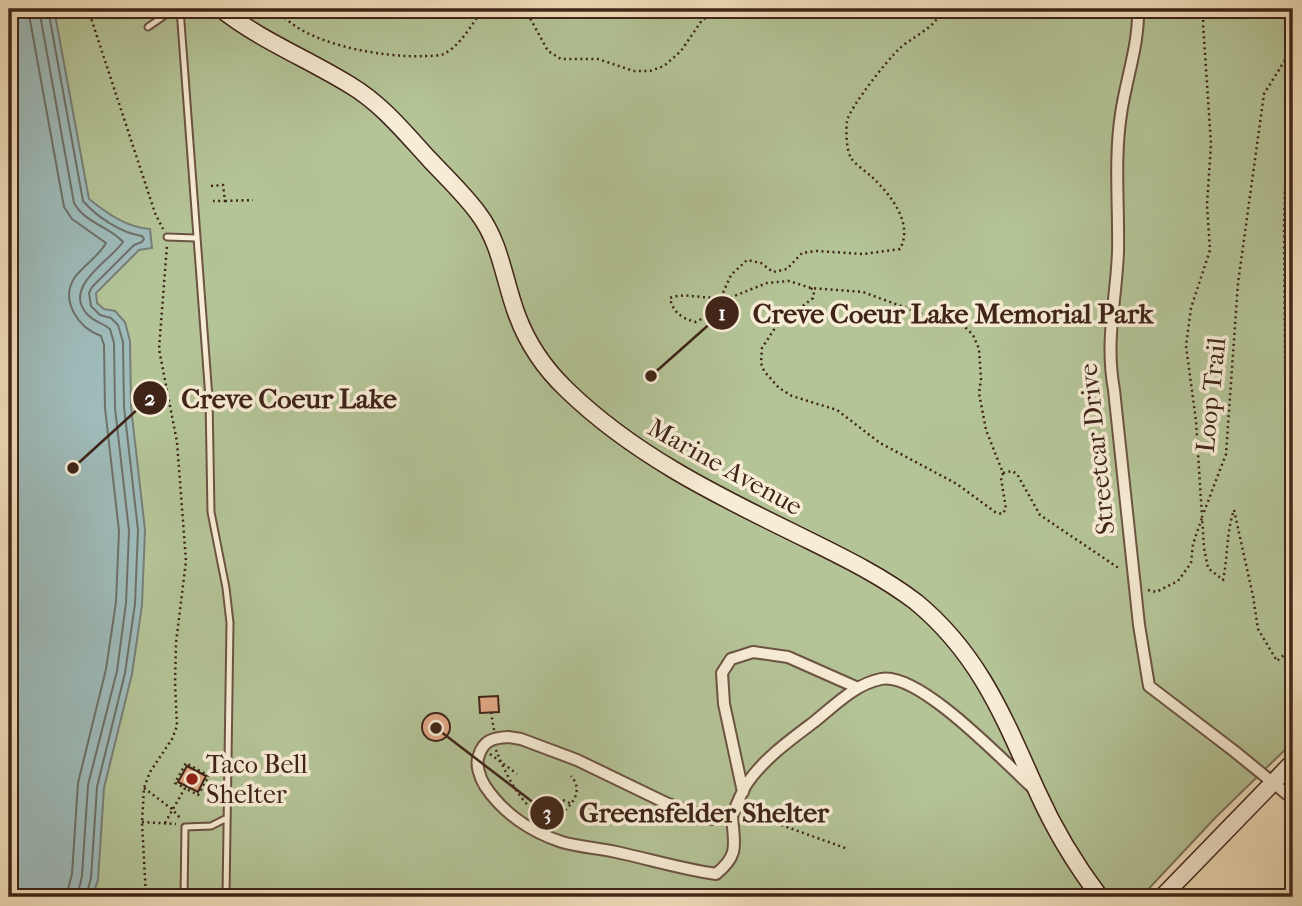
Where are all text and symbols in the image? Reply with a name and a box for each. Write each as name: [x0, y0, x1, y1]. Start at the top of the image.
callout: Creve Coeur Lake Memorial Park: [704, 288, 1168, 337]
text: Creve Coeur Lake Memorial Park: [753, 297, 1155, 330]
text: 1: [718, 301, 726, 325]
street label: Loop Trail: [1190, 336, 1232, 454]
street label: Streetcar Drive: [1073, 362, 1121, 536]
callout: Creve Coeur Lake: [132, 373, 411, 422]
text: Creve Coeur Lake: [181, 382, 397, 415]
text: 2: [145, 386, 156, 410]
street label: Marine Avenue: [642, 412, 808, 522]
place label: Taco Bell Shelter: [206, 749, 308, 810]
marker: Taco Bell Shelter: [184, 771, 200, 787]
callout: Greensfelder Shelter: [530, 788, 843, 837]
text: Greensfelder Shelter: [579, 796, 830, 829]
text: 3: [543, 801, 551, 825]

